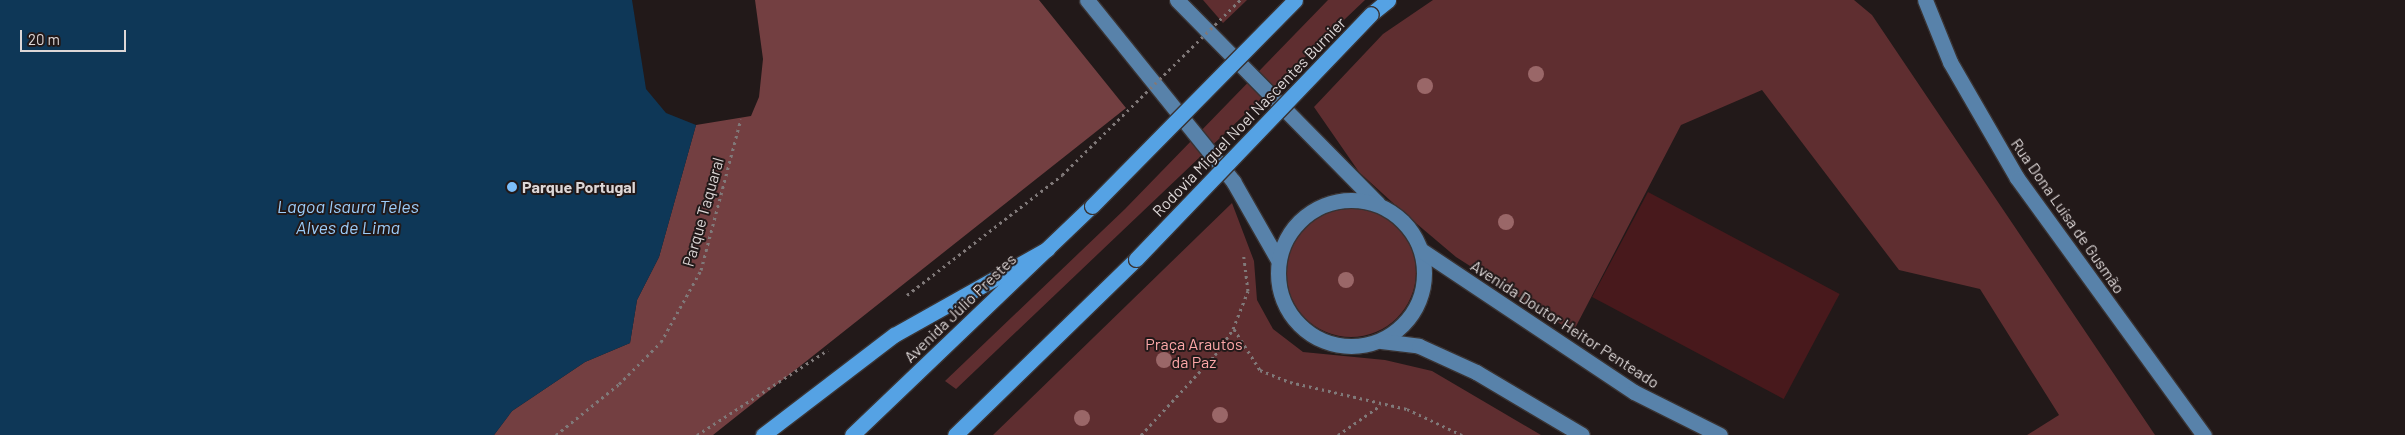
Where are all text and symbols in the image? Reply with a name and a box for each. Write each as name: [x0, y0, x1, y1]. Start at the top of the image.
street label: Rodovia Miguel Noel Nascentes Burnier: [1148, 13, 1350, 221]
scale bar: [22, 20, 129, 52]
text: 20 m: [28, 30, 60, 48]
street label: Rua Dona Luísa de Gusmão: [2007, 135, 2129, 297]
street label: Parque Taquaral: [678, 155, 728, 269]
place label: Parque Portugal: [522, 177, 636, 197]
marker: Parque Portugal: [506, 181, 518, 193]
water label: Lagoa Isaura Teles Alves de Lima: [277, 196, 419, 238]
street label: Avenida Júlio Prestes: [900, 250, 1020, 366]
street label: Avenida Doutor Heitor Penteado: [1467, 256, 1663, 392]
park label: Praça Arautos da Paz: [1145, 334, 1243, 372]

